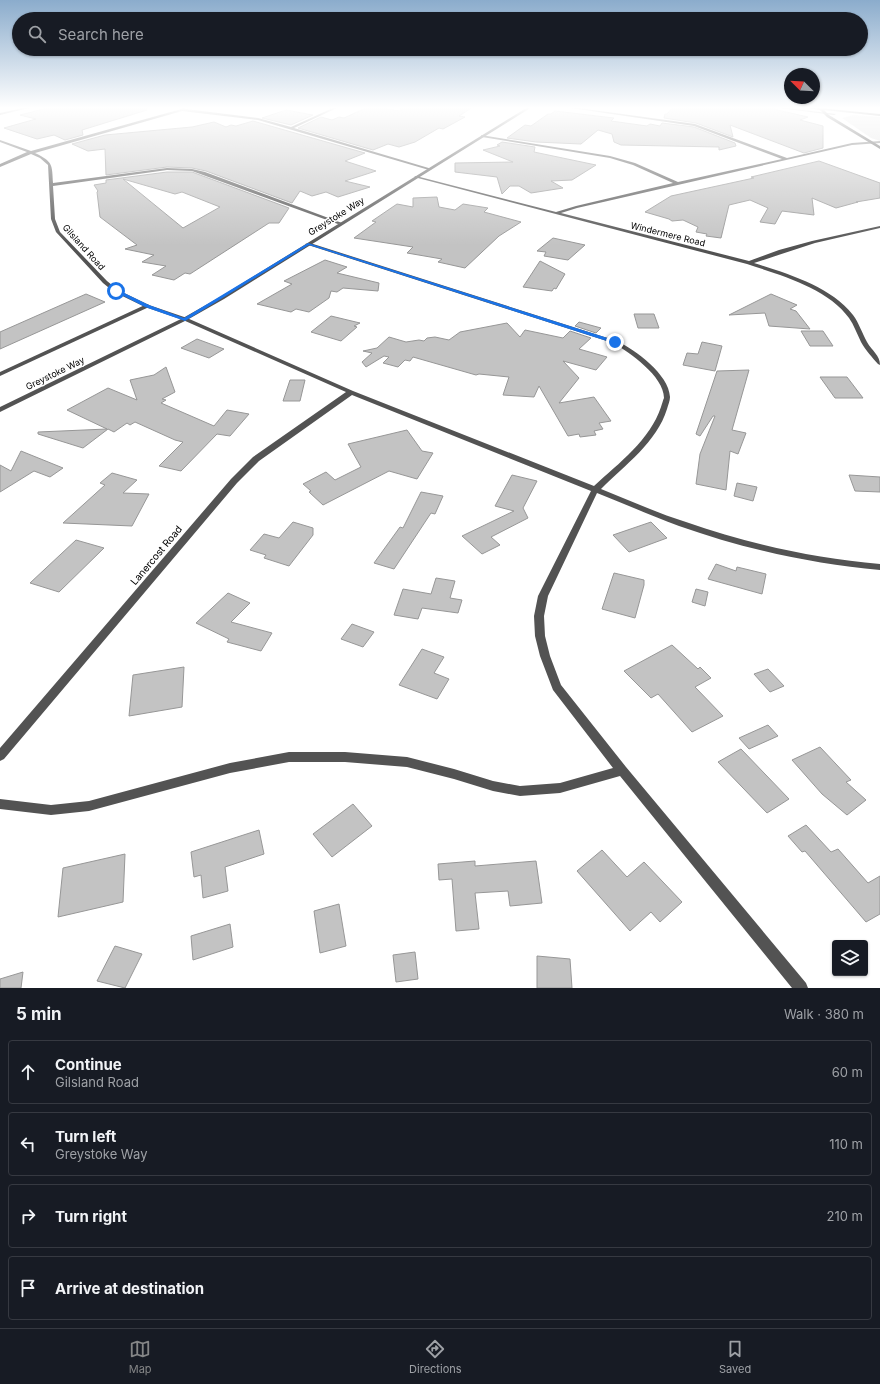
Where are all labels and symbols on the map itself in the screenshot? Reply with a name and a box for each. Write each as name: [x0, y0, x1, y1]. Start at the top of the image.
north arrow: [784, 68, 820, 104]
street label: Greystoke Way: [306, 194, 366, 238]
street label: Windermere Road: [630, 219, 706, 249]
street label: Gilsland Road: [60, 222, 108, 272]
route start: [107, 282, 125, 300]
route end: [606, 333, 624, 351]
street label: Greystoke Way: [24, 354, 86, 392]
street label: Lanercost Road: [128, 523, 184, 587]

